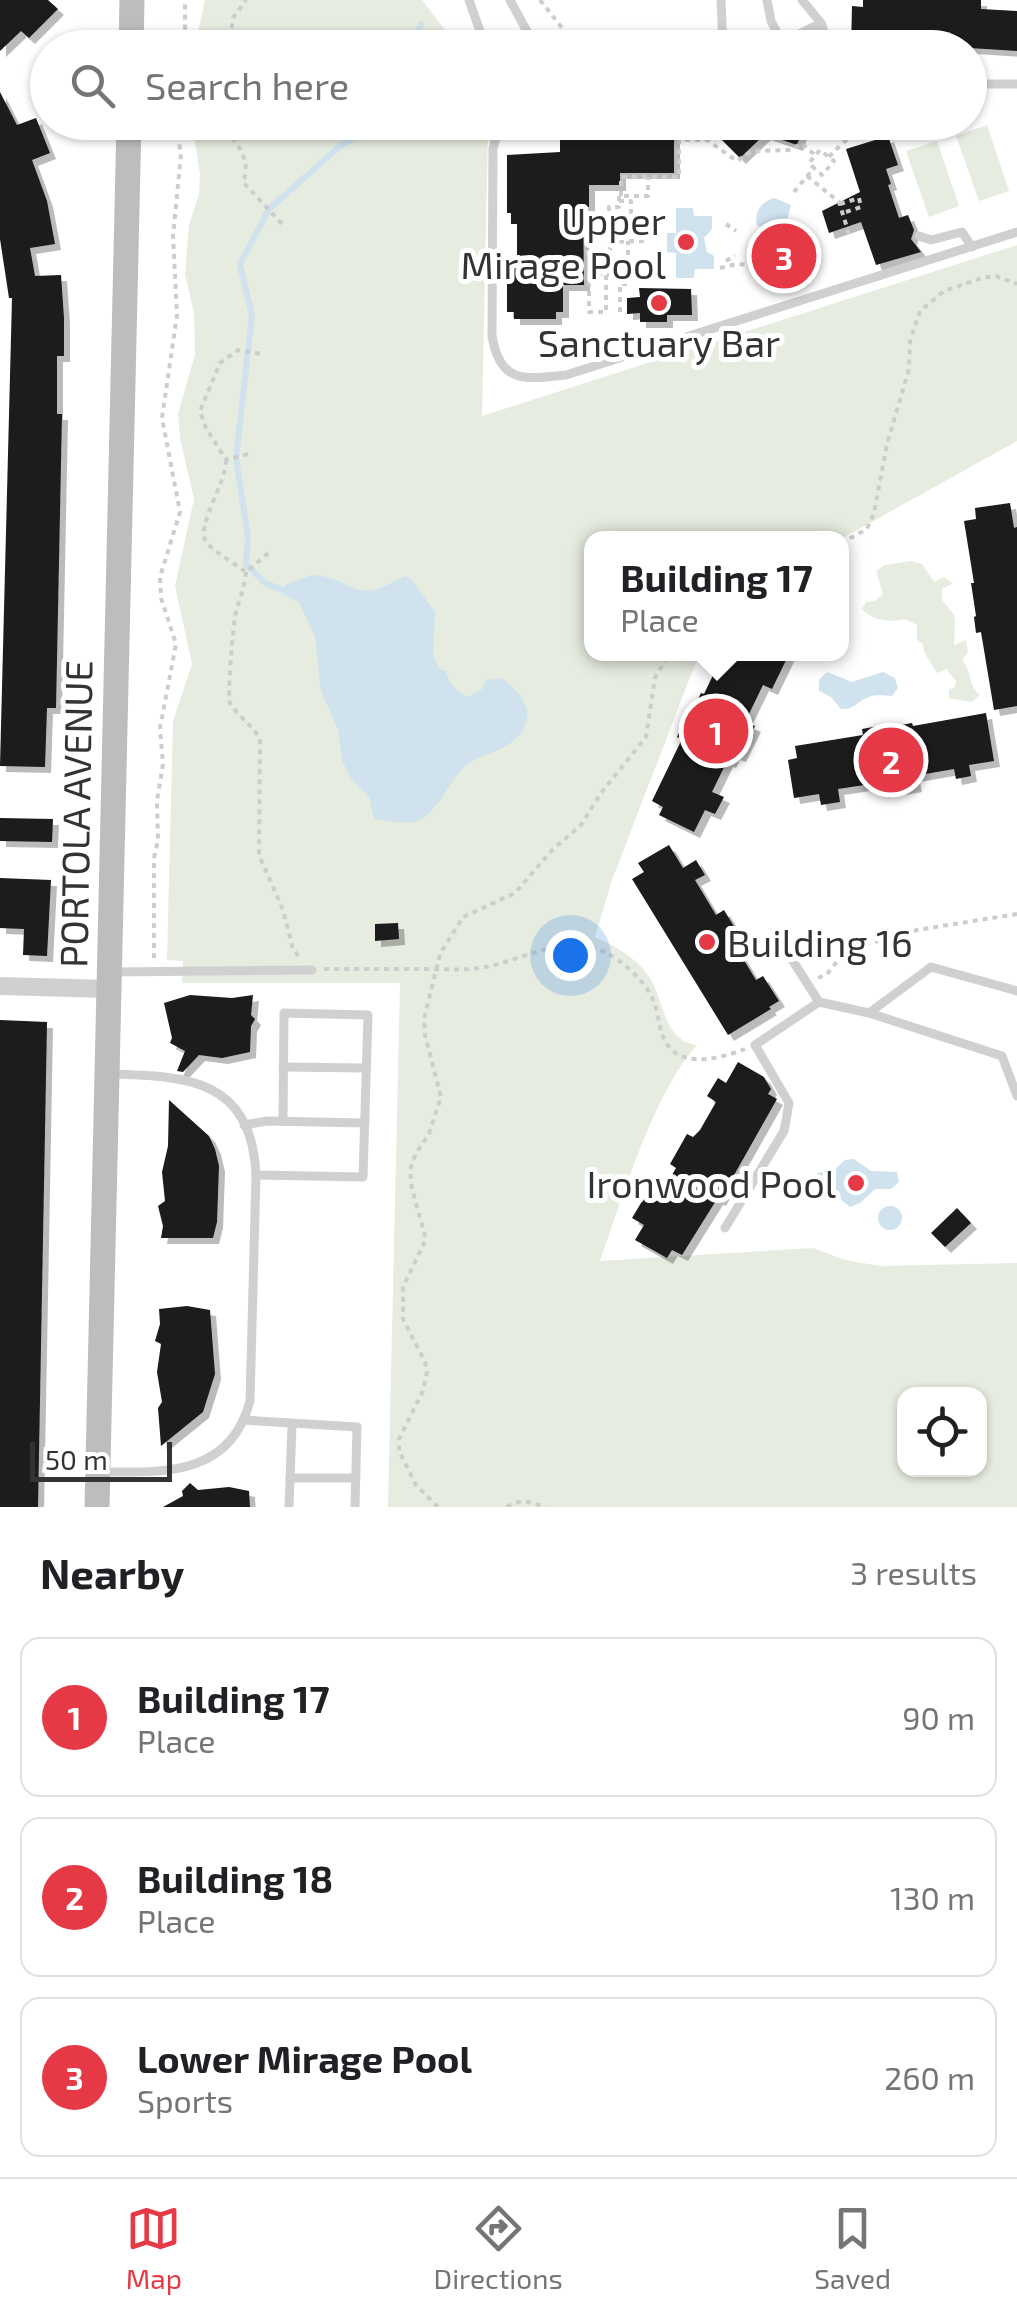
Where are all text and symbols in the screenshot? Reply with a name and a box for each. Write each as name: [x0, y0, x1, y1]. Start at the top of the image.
search box: [30, 30, 987, 140]
icon: search: [65, 58, 120, 113]
text: Search here: [145, 62, 349, 108]
place label: Upper Mirage Pool: [461, 197, 666, 287]
pin: 3: [752, 218, 816, 294]
marker: Upper Mirage Pool: [675, 231, 697, 253]
marker: Sanctuary Bar: [648, 292, 670, 314]
place label: Sanctuary Bar: [538, 319, 780, 365]
popup: [584, 531, 849, 661]
text: Building 17: [620, 554, 813, 600]
text: Place: [620, 600, 699, 638]
street label: PORTOLA AVENUE: [49, 660, 101, 968]
pin: 1: [684, 694, 748, 768]
pin: 2: [858, 722, 924, 798]
place label: Building 16: [727, 919, 913, 965]
your location: [545, 930, 596, 981]
marker: Building 16: [696, 931, 718, 953]
place label: Ironwood Pool: [586, 1160, 836, 1206]
marker: Ironwood Pool: [845, 1172, 867, 1194]
map controls: [897, 1387, 987, 1477]
button: locate: [897, 1387, 987, 1477]
scale bar: [30, 1437, 172, 1482]
text: 50 m: [45, 1442, 108, 1476]
text: Nearby: [40, 1547, 184, 1597]
text: 3 results: [850, 1553, 977, 1591]
text: Building 17: [137, 1675, 330, 1721]
text: 1: [68, 1698, 81, 1736]
text: 90 m: [902, 1698, 975, 1736]
text: Place: [137, 1721, 216, 1759]
text: Building 18: [137, 1855, 333, 1901]
text: 2: [65, 1878, 84, 1916]
text: 130 m: [890, 1878, 975, 1916]
text: Place: [137, 1901, 216, 1939]
text: Lower Mirage Pool: [137, 2035, 472, 2081]
text: 3: [65, 2058, 84, 2096]
text: 260 m: [884, 2058, 975, 2096]
text: Sports: [137, 2081, 233, 2119]
tab: Map: [126, 2201, 182, 2295]
tab: Directions: [434, 2201, 563, 2295]
tab: Saved: [814, 2201, 891, 2295]

